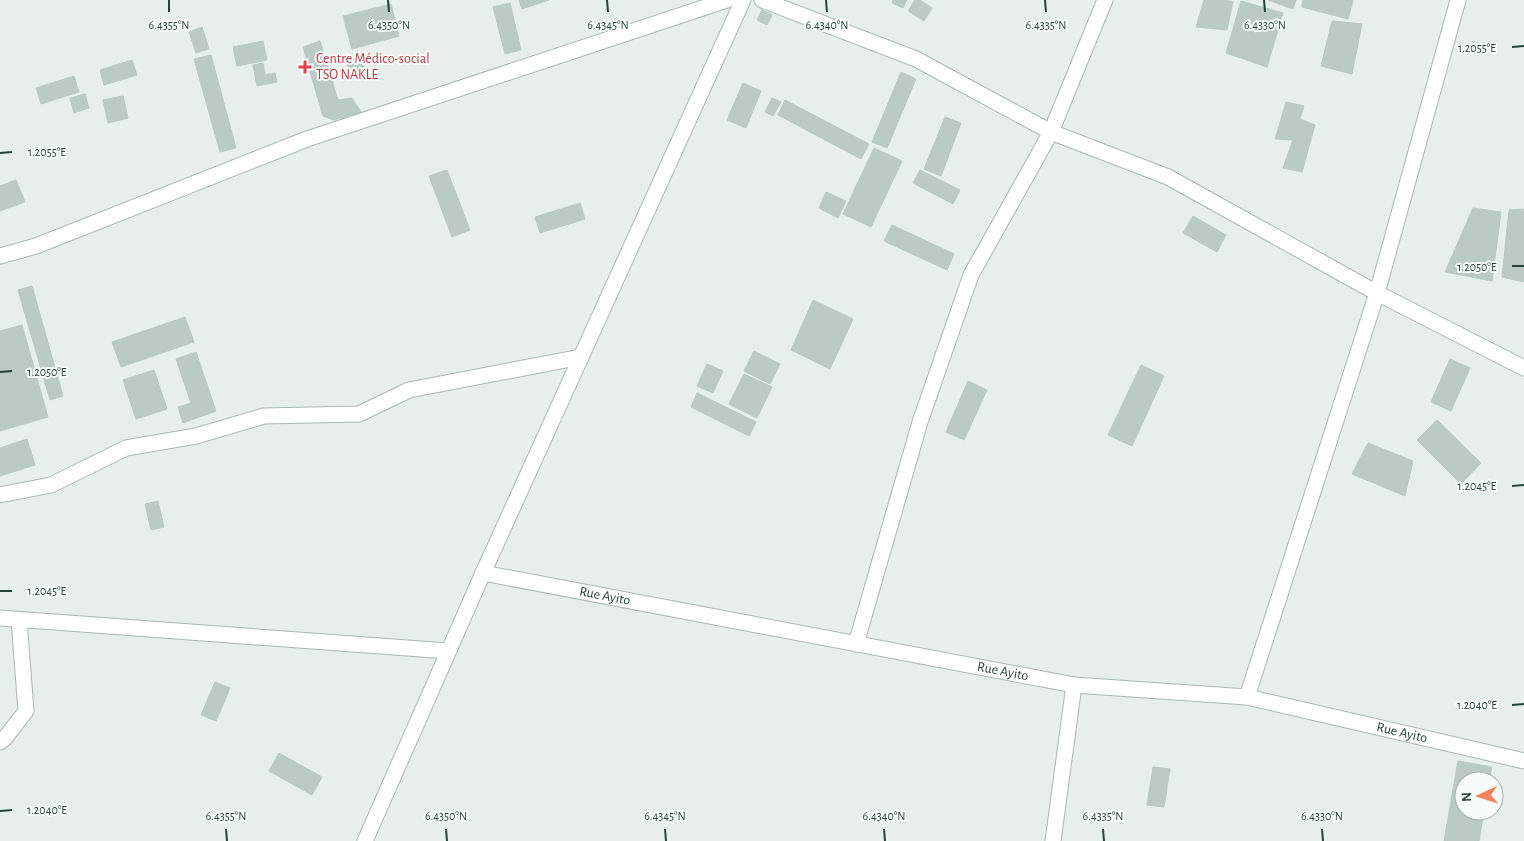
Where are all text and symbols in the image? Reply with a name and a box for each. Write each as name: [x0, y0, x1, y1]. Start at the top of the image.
text: 6.4355°N: [149, 19, 189, 31]
text: 6.4350°N: [368, 19, 410, 31]
text: 6.4345°N: [587, 19, 629, 31]
text: 6.4340°N: [806, 19, 848, 31]
text: 6.4335°N: [1026, 19, 1066, 31]
text: 6.4330°N: [1244, 19, 1286, 31]
text: 1.2055°E: [1458, 42, 1496, 54]
place label: Centre Médico-social TSO NAKLE: [316, 52, 430, 82]
marker: Centre Médico-social TSO NAKLE: [298, 60, 312, 74]
text: 1.2055°E: [28, 146, 66, 158]
text: 1.2050°E: [1457, 261, 1497, 273]
text: 1.2050°E: [27, 366, 67, 378]
text: 1.2045°E: [1458, 480, 1497, 492]
street label: Rue Ayito: [578, 584, 632, 608]
text: 1.2045°E: [28, 585, 67, 597]
street label: Rue Ayito: [976, 660, 1030, 683]
text: 1.2040°E: [1457, 699, 1497, 711]
street label: Rue Ayito: [1375, 720, 1429, 745]
north arrow: [1454, 771, 1504, 821]
text: N: [1460, 791, 1474, 802]
text: 1.2040°E: [27, 804, 67, 816]
text: 6.4355°N: [206, 810, 246, 822]
text: 6.4350°N: [425, 810, 467, 822]
text: 6.4345°N: [644, 810, 686, 822]
text: 6.4340°N: [863, 810, 905, 822]
text: 6.4335°N: [1083, 810, 1123, 822]
text: 6.4330°N: [1301, 810, 1343, 822]

